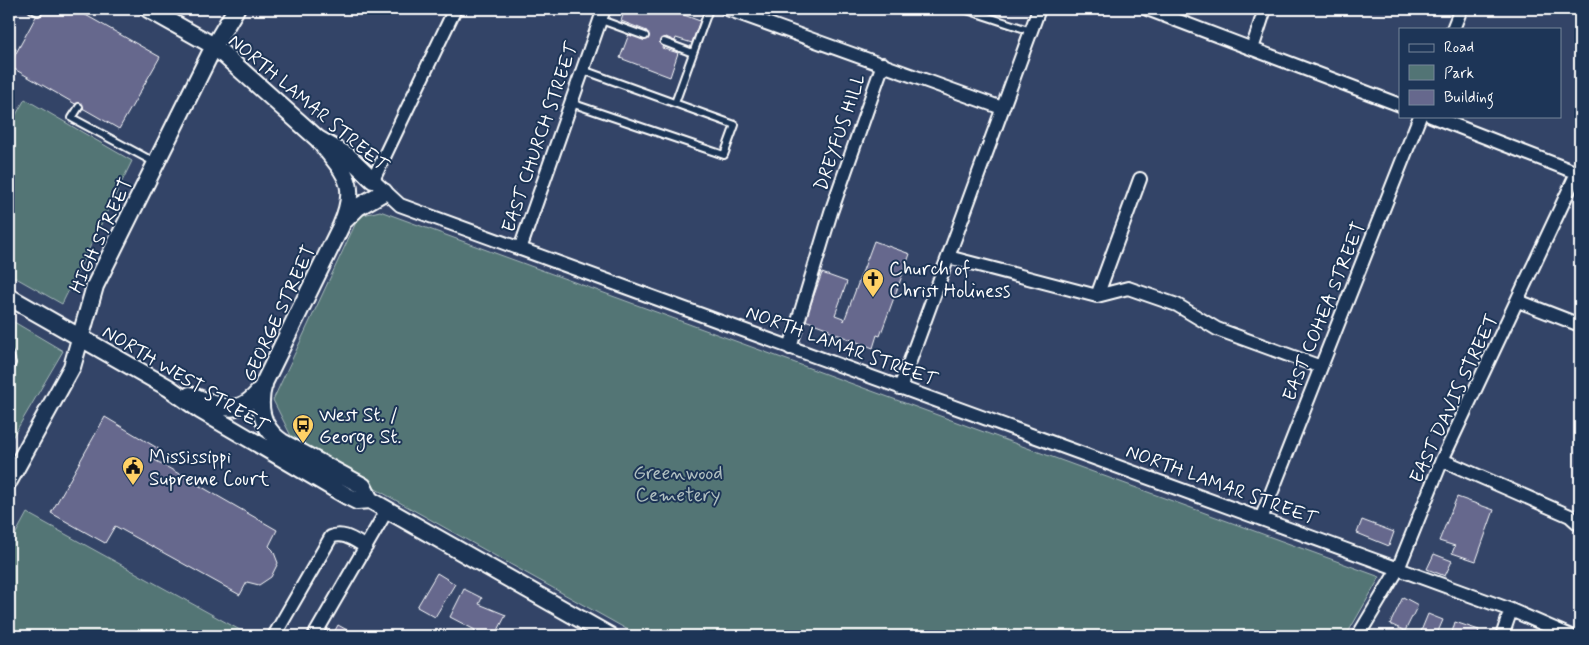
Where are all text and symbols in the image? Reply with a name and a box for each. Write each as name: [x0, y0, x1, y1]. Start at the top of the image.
legend: [1399, 28, 1562, 118]
street label: NORTH LAMAR STREET: [223, 29, 394, 178]
street label: EAST CHURCH STREET: [496, 38, 585, 236]
text: Road: [1444, 38, 1474, 58]
text: Park: [1444, 64, 1474, 84]
street label: DREYFUS HILL: [809, 71, 872, 194]
text: Building: [1444, 88, 1494, 109]
street label: HIGH STREET: [64, 174, 139, 297]
street label: EAST COHEA STREET: [1277, 218, 1372, 405]
street label: GEORGE STREET: [237, 241, 322, 386]
place label: Church of Christ Holiness: [889, 257, 1010, 304]
church icon: Church of Christ Holiness: [861, 267, 885, 298]
street label: NORTH LAMAR STREET: [742, 300, 942, 393]
street label: EAST DAVIS STREET: [1404, 310, 1505, 487]
street label: NORTH WEST STREET: [97, 320, 274, 439]
place label: West St. / George St.: [319, 403, 402, 452]
bus stop icon: West St. / George St.: [291, 413, 315, 444]
street label: NORTH LAMAR STREET: [1122, 439, 1322, 532]
place label: Mississippi Supreme Court: [149, 445, 270, 492]
public building icon: Mississippi Supreme Court: [121, 455, 145, 486]
park label: Greenwood Cemetery: [633, 461, 723, 508]

